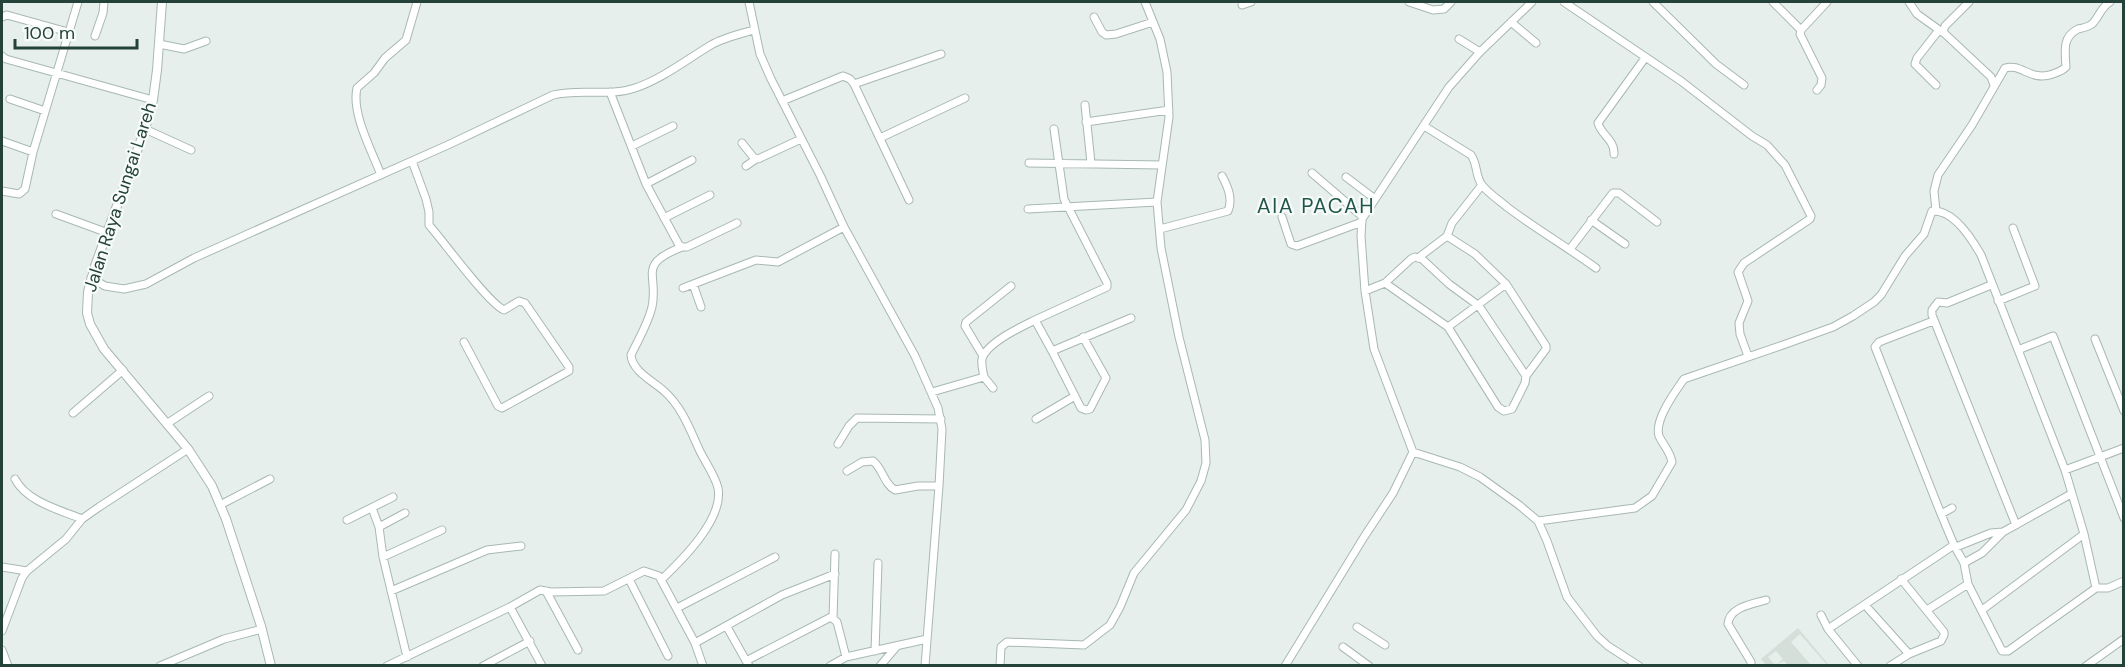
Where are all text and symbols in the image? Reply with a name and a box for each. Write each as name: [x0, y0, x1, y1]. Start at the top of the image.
scale bar: [15, 12, 136, 50]
text: 100 m: [24, 21, 75, 45]
street label: Jalan Raya Sungai Lareh: [78, 99, 162, 295]
district label: AIA PACAH: [1257, 192, 1375, 220]

